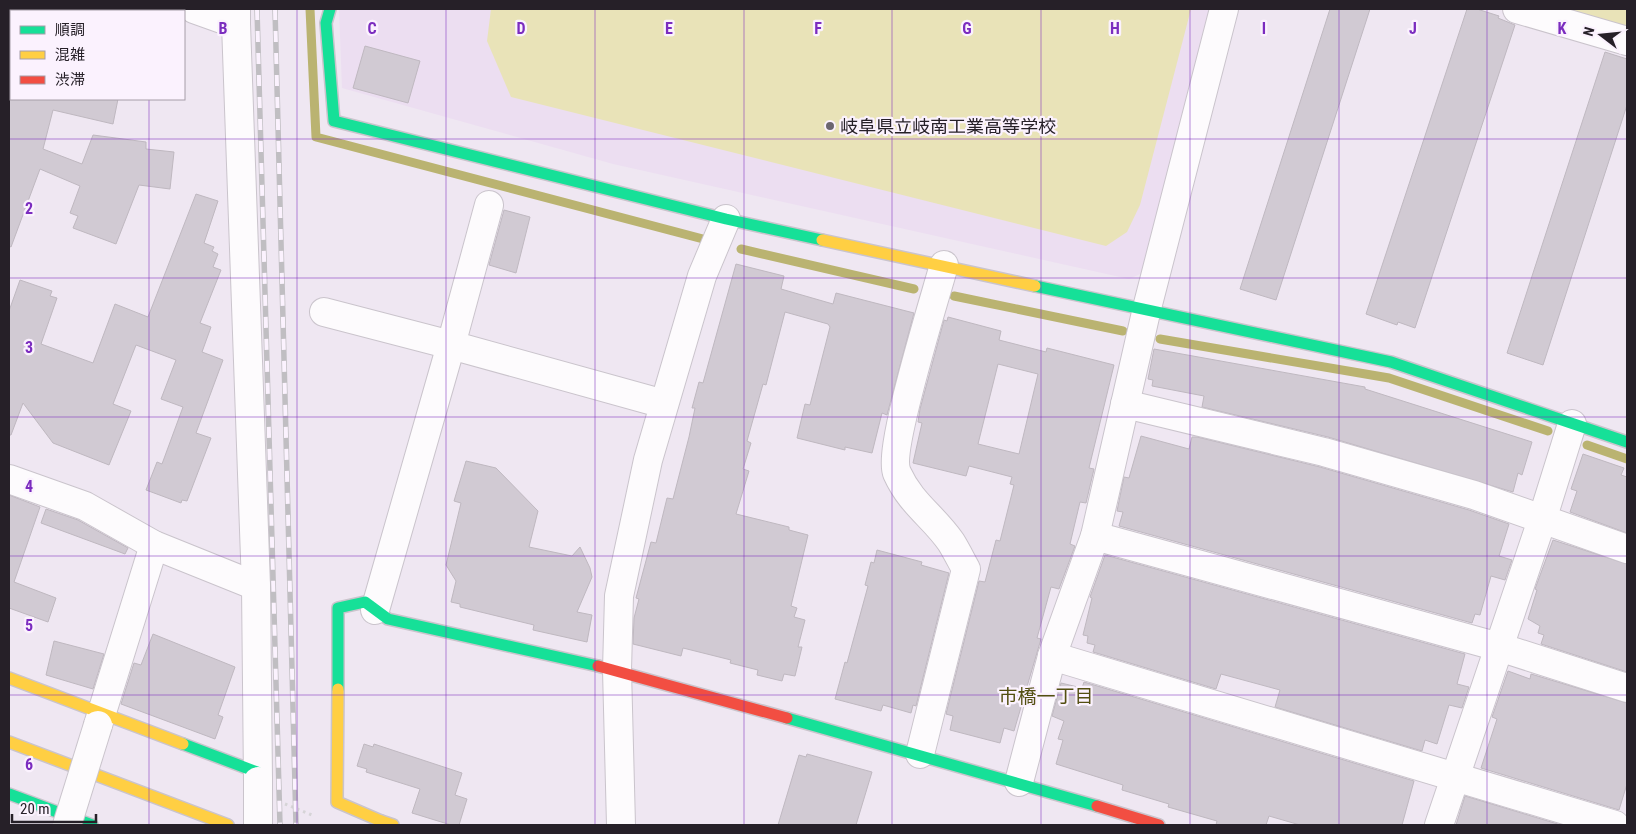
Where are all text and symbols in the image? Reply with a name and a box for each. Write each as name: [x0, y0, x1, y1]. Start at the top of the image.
legend: [10, 10, 185, 100]
north arrow: [1576, 10, 1626, 60]
text: B: [219, 19, 228, 38]
text: C: [367, 19, 377, 38]
text: D: [516, 19, 526, 38]
text: E: [665, 19, 673, 38]
text: F: [814, 19, 822, 38]
text: G: [962, 19, 972, 38]
text: H: [1110, 19, 1120, 38]
text: I: [1262, 19, 1266, 38]
text: J: [1409, 19, 1417, 38]
text: K: [1558, 19, 1567, 38]
text: 順調: [55, 21, 85, 39]
text: N: [1580, 25, 1597, 38]
text: 混雑: [55, 46, 85, 64]
text: 渋滞: [55, 71, 85, 89]
place label: 岐阜県立岐南工業高等学校: [840, 116, 1056, 137]
marker: 岐阜県立岐南工業高等学校: [824, 120, 836, 132]
text: 2: [25, 199, 33, 218]
text: 3: [25, 338, 33, 357]
text: 4: [25, 477, 33, 496]
text: 5: [25, 616, 33, 635]
district label: 市橋一丁目: [998, 685, 1094, 708]
text: 6: [25, 755, 33, 774]
scale bar: [12, 792, 96, 824]
text: 20 m: [20, 800, 50, 818]

